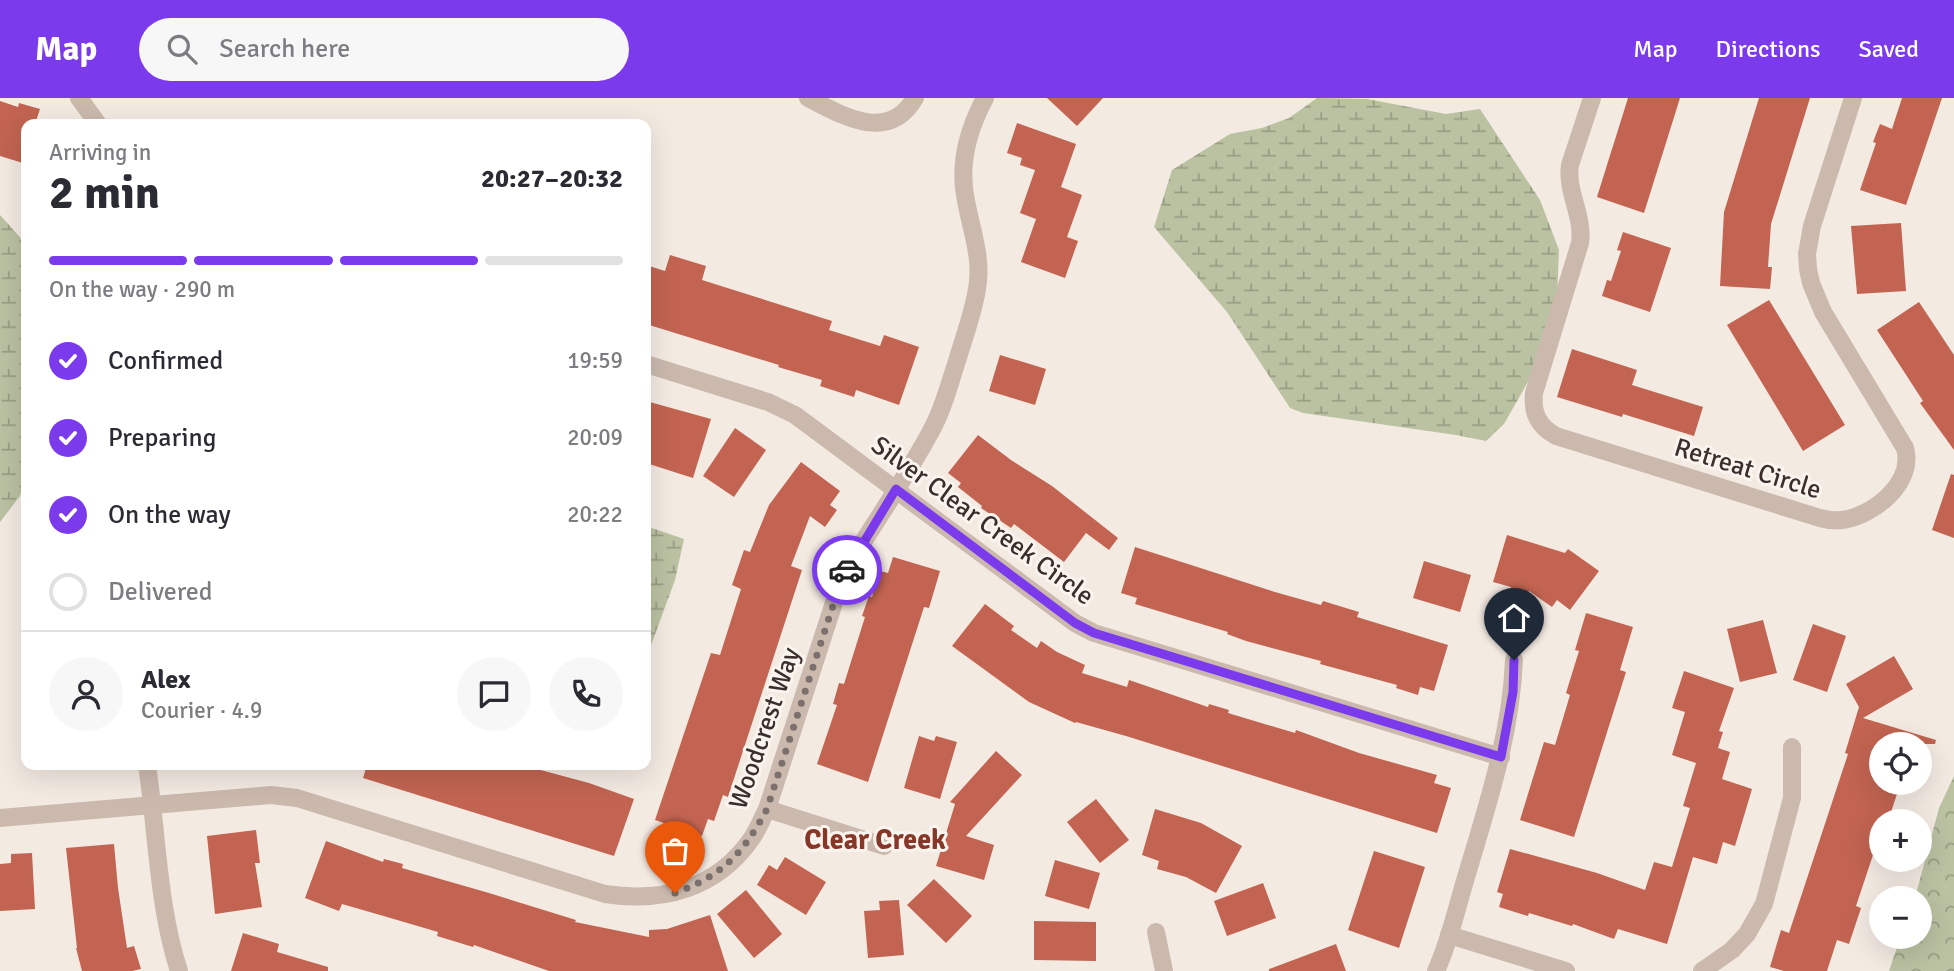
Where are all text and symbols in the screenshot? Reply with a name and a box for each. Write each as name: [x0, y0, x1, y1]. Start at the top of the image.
search box: [139, 18, 629, 81]
text: Map: [35, 29, 97, 70]
icon: search: [163, 30, 201, 68]
text: Search here: [219, 33, 350, 65]
text: Map: [1633, 34, 1678, 64]
text: Directions: [1716, 34, 1821, 64]
text: Saved: [1859, 34, 1919, 64]
text: Arriving in: [49, 138, 151, 167]
text: 20:27–20:32: [481, 163, 623, 195]
text: 2 min: [49, 165, 160, 221]
text: On the way · 290 m: [49, 275, 235, 304]
icon: check: [49, 342, 87, 380]
text: Confirmed: [108, 345, 223, 377]
text: 19:59: [567, 346, 623, 375]
icon: check: [49, 419, 87, 457]
text: Preparing: [108, 422, 216, 454]
text: 20:09: [567, 423, 623, 452]
street label: Silver Clear Creek Circle: [865, 429, 1100, 612]
street label: Retreat Circle: [1671, 431, 1825, 506]
icon: check: [49, 496, 87, 534]
text: On the way: [108, 499, 231, 531]
text: 20:22: [567, 500, 623, 529]
courier: [812, 535, 882, 605]
icon: car: [828, 551, 866, 589]
text: Delivered: [108, 576, 213, 608]
pin: [1484, 588, 1544, 660]
icon: home: [1495, 599, 1533, 637]
street label: Woodcrest Way: [722, 643, 808, 813]
button: person: [49, 657, 123, 731]
button: chat: [457, 657, 531, 731]
button: phone: [549, 657, 623, 731]
text: Alex: [141, 664, 191, 696]
text: Courier · 4.9: [141, 696, 262, 725]
map controls: [1869, 732, 1932, 949]
button: locate: [1869, 732, 1932, 795]
button: +: [1869, 809, 1932, 872]
pin: [645, 821, 705, 893]
district label: Clear Creek: [804, 823, 946, 857]
icon: bag: [656, 832, 694, 870]
button: −: [1869, 886, 1932, 949]

